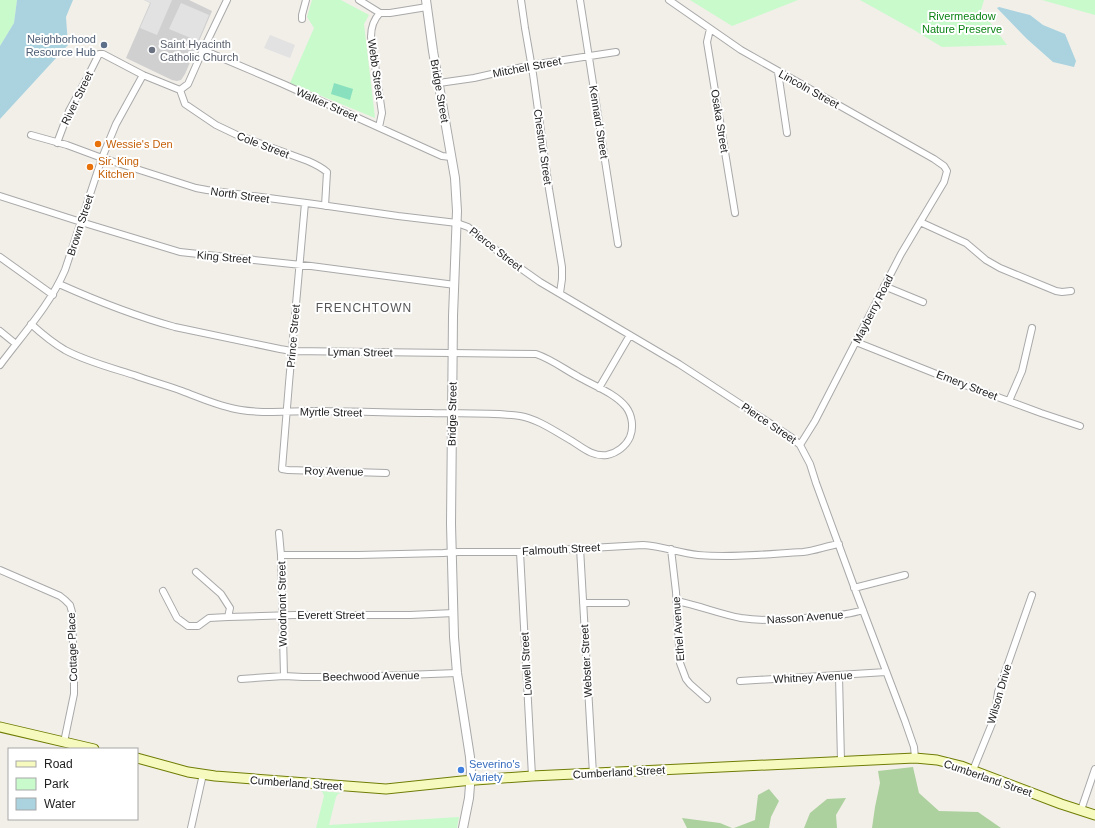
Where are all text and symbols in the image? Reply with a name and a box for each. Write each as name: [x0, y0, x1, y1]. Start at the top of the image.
park label: Rivermeadow Nature Preserve: [922, 10, 1002, 35]
place label: Neighborhood Resource Hub: [26, 33, 96, 58]
place label: Saint Hyacinth Catholic Church: [160, 38, 238, 63]
street label: Webb Street: [366, 38, 386, 100]
marker: Neighborhood Resource Hub: [99, 40, 109, 50]
marker: Saint Hyacinth Catholic Church: [147, 45, 157, 55]
street label: Mitchell Street: [492, 54, 562, 80]
street label: Bridge Street: [429, 58, 451, 124]
street label: Lincoln Street: [777, 67, 841, 111]
street label: River Street: [59, 69, 95, 127]
street label: Walker Street: [294, 85, 360, 123]
street label: Kennard Street: [587, 85, 611, 159]
street label: Osaka Street: [709, 88, 731, 154]
street label: Chestnut Street: [532, 108, 554, 186]
street label: Cole Street: [235, 130, 291, 160]
place label: Wessie's Den: [106, 138, 173, 150]
marker: Wessie's Den: [93, 139, 103, 149]
place label: Sir. King Kitchen: [98, 155, 139, 180]
marker: Sir. King Kitchen: [85, 162, 95, 172]
street label: North Street: [210, 185, 270, 205]
street label: Brown Street: [64, 193, 96, 257]
street label: Pierce Street: [467, 225, 525, 273]
street label: King Street: [196, 249, 252, 265]
street label: Mayberry Road: [851, 273, 895, 345]
district label: FRENCHTOWN: [316, 301, 412, 315]
street label: Prince Street: [284, 304, 302, 368]
street label: Lyman Street: [327, 345, 393, 359]
street label: Emery Street: [935, 368, 999, 402]
street label: Bridge Street: [445, 382, 459, 446]
street label: Pierce Street: [739, 400, 799, 446]
street label: Myrtle Street: [300, 405, 362, 419]
street label: Roy Avenue: [304, 464, 364, 478]
street label: Falmouth Street: [522, 541, 600, 557]
street label: Woodmont Street: [275, 561, 289, 647]
street label: Ethel Avenue: [670, 596, 686, 662]
street label: Nasson Avenue: [766, 608, 844, 626]
street label: Everett Street: [297, 609, 365, 621]
street label: Cottage Place: [65, 612, 79, 682]
street label: Webster Street: [578, 624, 594, 698]
street label: Lowell Street: [518, 632, 534, 696]
street label: Wilson Drive: [985, 663, 1013, 725]
street label: Beechwood Avenue: [322, 669, 420, 683]
street label: Whitney Avenue: [773, 669, 853, 685]
legend: [8, 748, 138, 820]
text: Road: [44, 757, 73, 771]
street label: Cumberland Street: [942, 757, 1034, 799]
place label: Severino's Variety: [469, 758, 521, 783]
street label: Cumberland Street: [573, 764, 665, 780]
marker: Severino's Variety: [456, 765, 466, 775]
street label: Cumberland Street: [250, 774, 342, 792]
text: Park: [44, 777, 70, 791]
text: Water: [44, 797, 76, 811]

